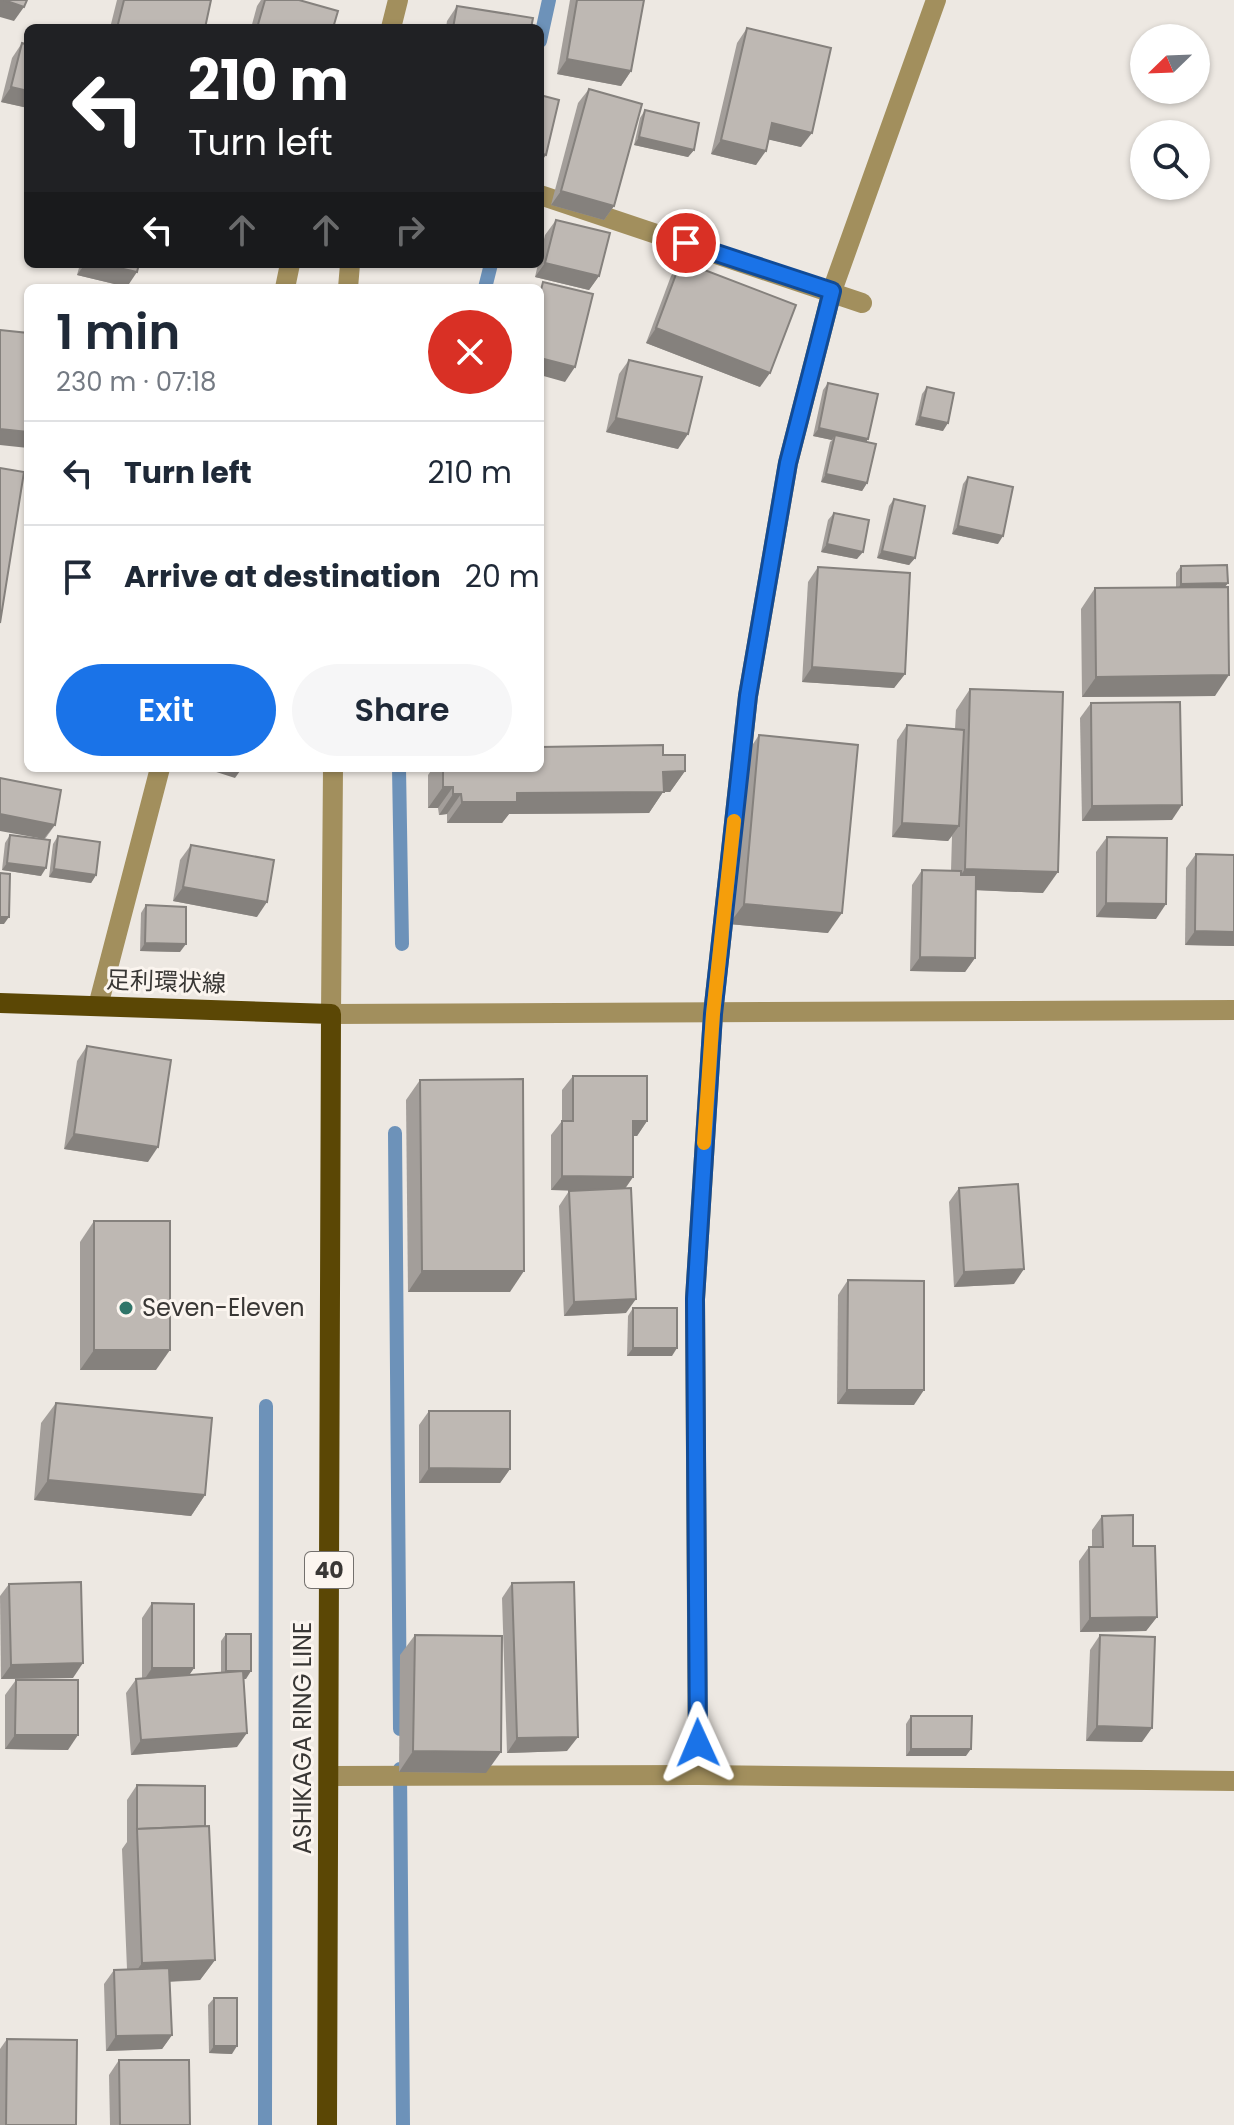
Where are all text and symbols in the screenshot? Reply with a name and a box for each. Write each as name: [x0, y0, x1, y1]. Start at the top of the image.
north arrow: [1130, 24, 1210, 104]
map controls: [1130, 24, 1210, 200]
text: 210 m: [188, 41, 349, 120]
icon: left: [56, 56, 160, 160]
text: Turn left: [188, 117, 333, 168]
button: search: [1130, 120, 1210, 200]
icon: left: [136, 208, 180, 252]
icon: ahead: [220, 208, 264, 252]
icon: ahead: [304, 208, 348, 252]
icon: right: [388, 208, 432, 252]
pin: [652, 209, 720, 277]
icon: arrive: [664, 221, 708, 265]
text: 1 min: [56, 299, 180, 366]
button: close: [428, 310, 512, 394]
text: 230 m · 07:18: [56, 364, 217, 400]
icon: left: [56, 451, 100, 495]
text: Turn left: [124, 451, 252, 494]
text: 210 m: [427, 451, 512, 494]
icon: arrive: [56, 555, 100, 599]
text: Arrive at destination: [124, 555, 441, 598]
text: 20 m: [465, 555, 540, 598]
button: Exit: [56, 664, 276, 756]
button: Share: [292, 664, 512, 756]
street label: 足利環状線: [105, 963, 227, 1000]
place label: Seven-Eleven: [142, 1291, 305, 1324]
marker: Seven-Eleven: [117, 1299, 135, 1317]
road number: 40: [305, 1552, 353, 1588]
street label: ASHIKAGA RING LINE: [286, 1622, 319, 1854]
position arrow: [656, 1701, 740, 1785]

